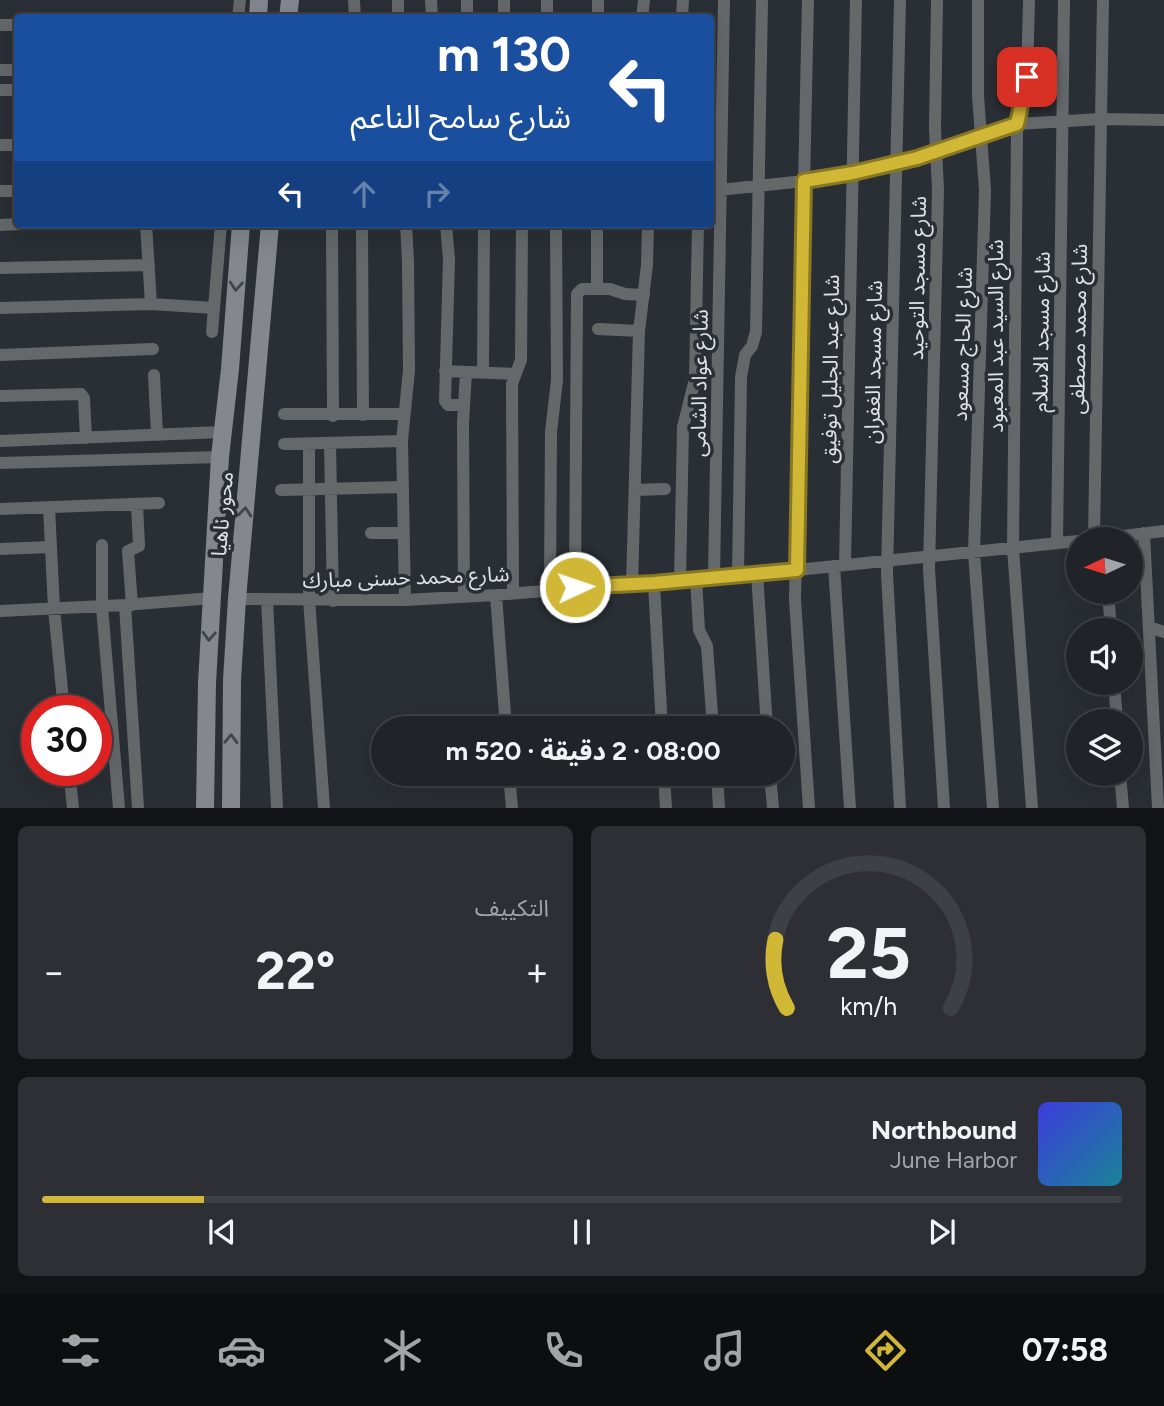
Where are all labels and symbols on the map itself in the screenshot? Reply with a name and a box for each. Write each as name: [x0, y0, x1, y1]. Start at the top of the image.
pin: [997, 47, 1057, 107]
street label: شارع مسجد التوحيد: [903, 196, 934, 360]
street label: شارع السيد عبد المعبود: [983, 239, 1011, 433]
street label: شارع محمد مصطفى: [1064, 243, 1095, 415]
street label: شارع مسجد الاسلام: [1027, 251, 1059, 413]
street label: شارع الحاج مسعود: [947, 266, 980, 422]
street label: شارع عبد الجليل توفيق: [816, 274, 847, 464]
street label: شارع مسجد الغفران: [859, 280, 890, 444]
one-way arrow: [229, 281, 244, 292]
street label: شارع عواد الشامى: [685, 309, 716, 457]
street label: محور ناهيا: [206, 471, 238, 557]
one-way arrow: [237, 507, 252, 518]
north arrow: [1066, 527, 1143, 604]
position arrow: [538, 550, 612, 624]
street label: شارع محمد حسنى مبارك: [302, 561, 510, 596]
one-way arrow: [202, 630, 217, 641]
speed limit sign: 30: [21, 695, 112, 786]
one-way arrow: [223, 734, 238, 745]

